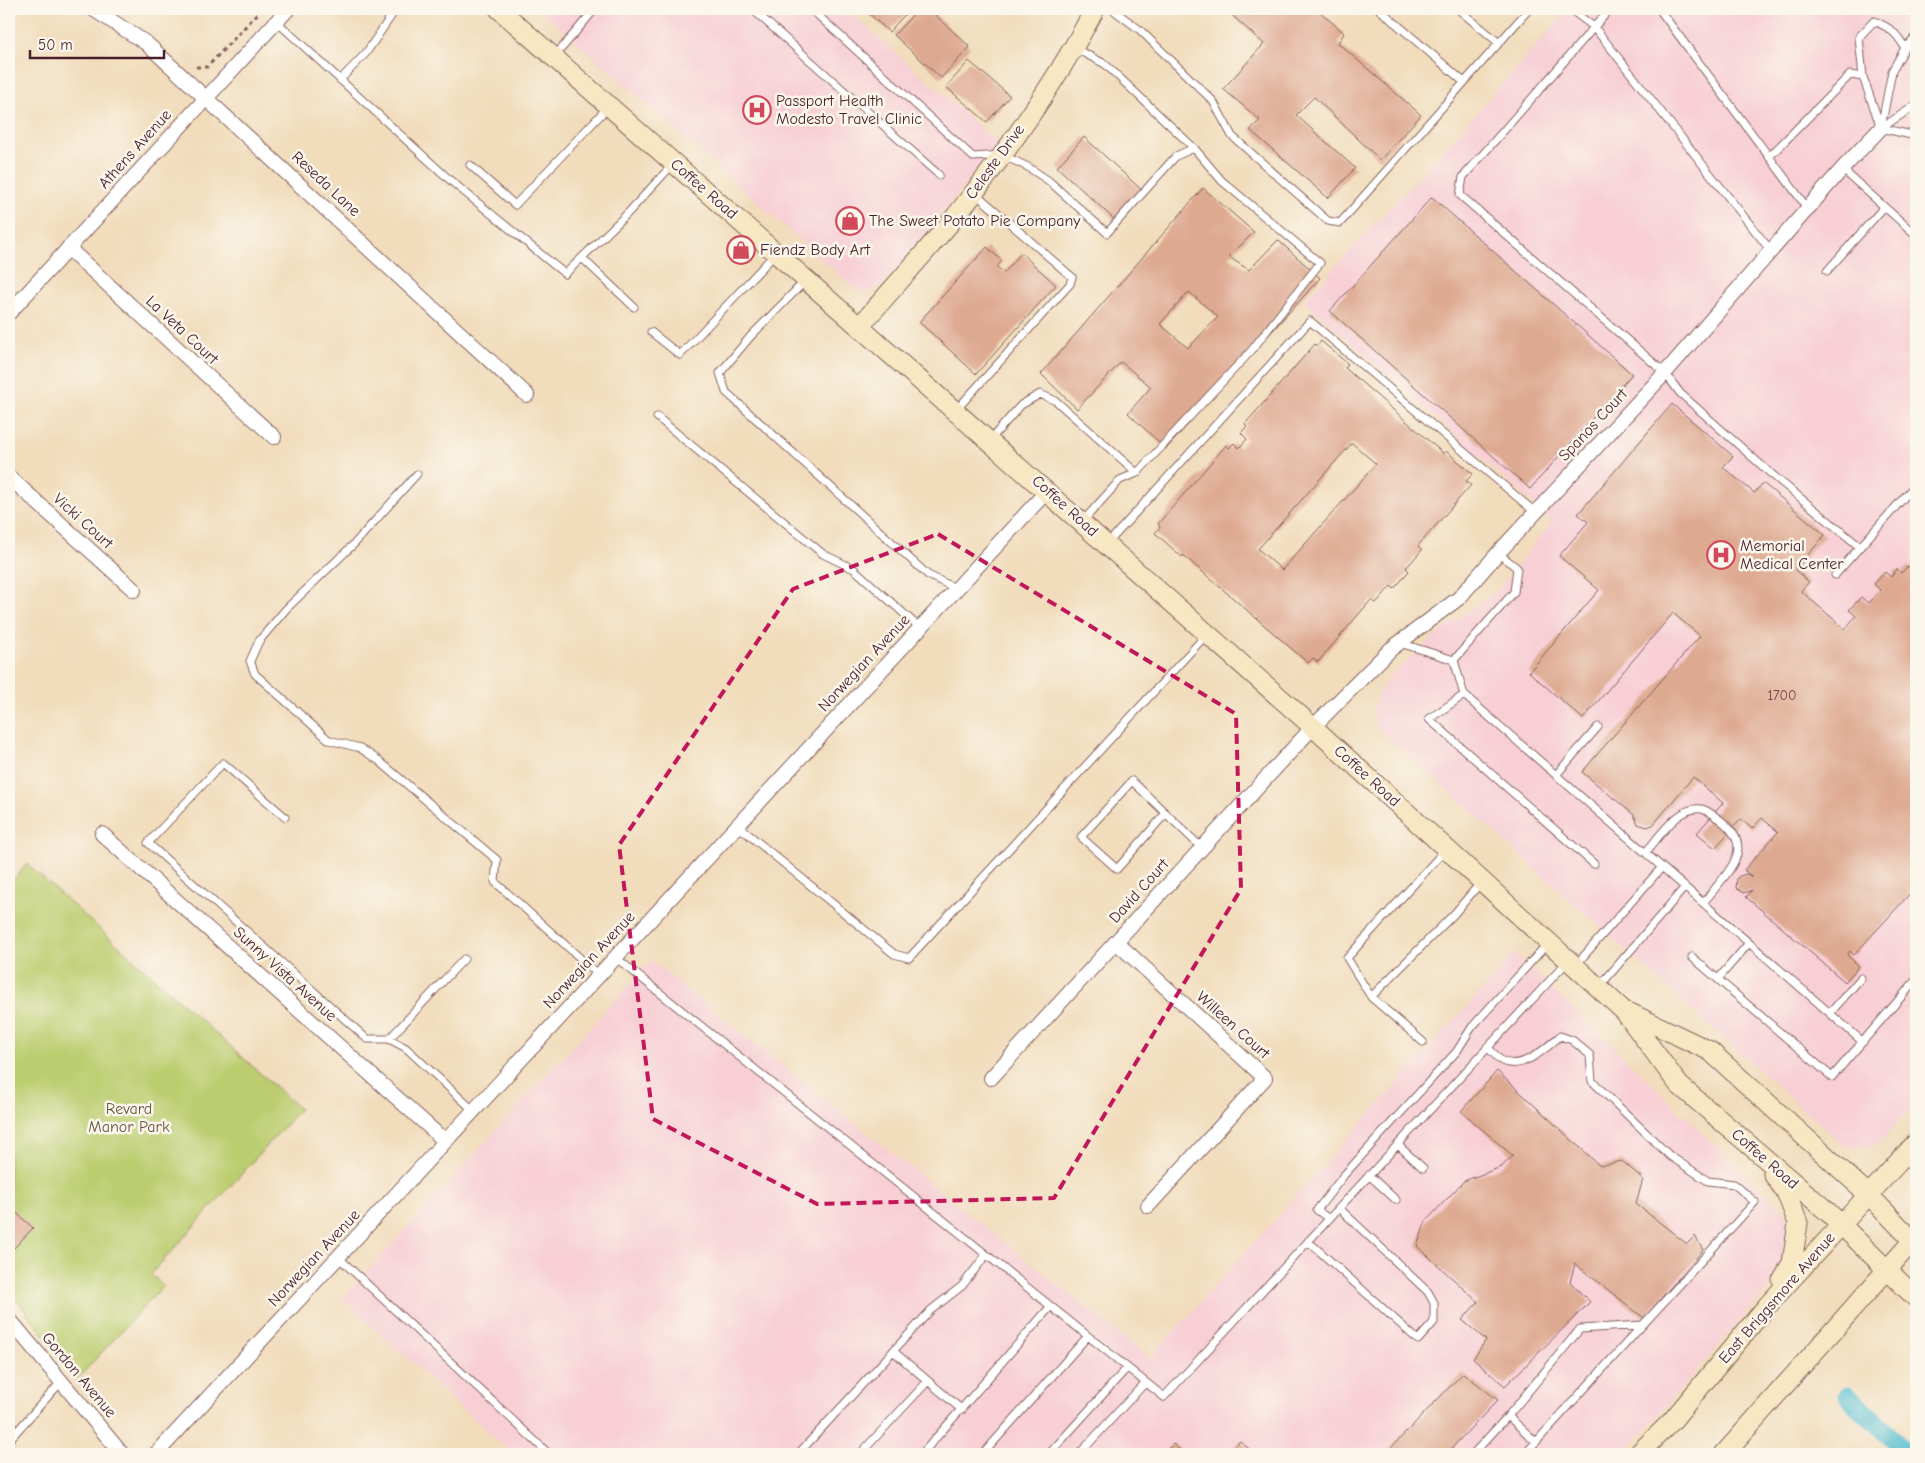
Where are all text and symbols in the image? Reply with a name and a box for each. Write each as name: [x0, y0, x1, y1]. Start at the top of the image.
scale bar: [30, 28, 164, 60]
text: 50 m: [38, 36, 73, 54]
place label: Passport Health Modesto Travel Clinic: [776, 92, 922, 128]
hospital icon: Passport Health Modesto Travel Clinic: [742, 95, 772, 125]
street label: Athens Avenue: [95, 106, 175, 192]
street label: Celeste Drive: [962, 121, 1028, 203]
street label: Reseda Lane: [288, 148, 364, 220]
street label: Coffee Road: [667, 155, 741, 223]
shop icon: The Sweet Potato Pie Company: [835, 206, 865, 236]
place label: The Sweet Potato Pie Company: [869, 212, 1081, 230]
shop icon: Fiendz Body Art: [726, 235, 756, 265]
place label: Fiendz Body Art: [760, 241, 871, 259]
street label: La Veta Court: [142, 292, 222, 368]
street label: Spanos Court: [1555, 385, 1631, 465]
street label: Coffee Road: [1028, 472, 1102, 540]
street label: Vicki Court: [49, 490, 117, 553]
place label: Memorial Medical Center: [1740, 537, 1844, 573]
hospital icon: Memorial Medical Center: [1706, 540, 1736, 570]
street label: Norwegian Avenue: [814, 611, 914, 715]
house number: 1700: [1767, 687, 1797, 704]
street label: Coffee Road: [1330, 742, 1404, 810]
street label: David Court: [1106, 855, 1173, 927]
street label: Norwegian Avenue: [539, 908, 639, 1012]
street label: Sunny Vista Avenue: [230, 923, 340, 1025]
street label: Willeen Court: [1193, 987, 1274, 1063]
park label: Revard Manor Park: [88, 1100, 170, 1136]
street label: Coffee Road: [1728, 1125, 1802, 1193]
street label: Norwegian Avenue: [264, 1206, 364, 1310]
street label: East Briggsmore Avenue: [1715, 1229, 1839, 1367]
street label: Gordon Avenue: [38, 1329, 120, 1421]

